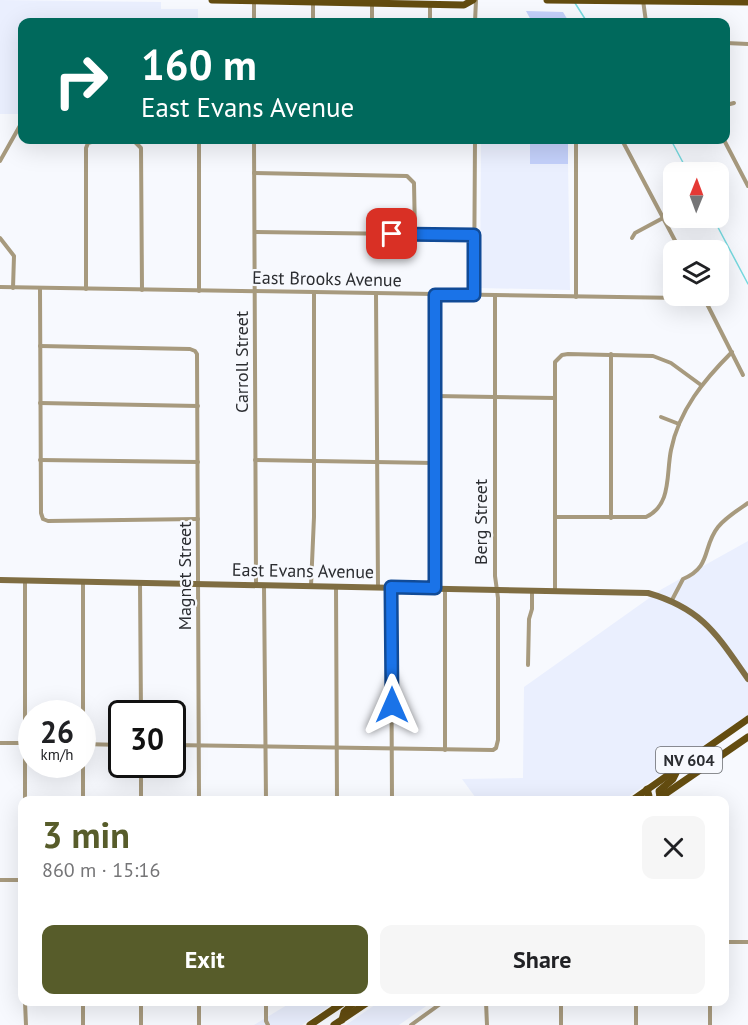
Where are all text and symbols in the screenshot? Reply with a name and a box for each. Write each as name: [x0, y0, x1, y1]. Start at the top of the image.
text: 160 m: [141, 37, 257, 92]
icon: right: [42, 42, 120, 120]
text: East Evans Avenue: [141, 90, 354, 124]
north arrow: [663, 162, 729, 228]
map controls: [663, 162, 729, 306]
pin: [366, 208, 417, 259]
icon: arrive: [375, 217, 408, 250]
button: layers: [663, 240, 729, 306]
street label: East Brooks Avenue: [252, 266, 402, 291]
street label: Carroll Street: [230, 311, 253, 413]
street label: Berg Street: [469, 479, 492, 565]
street label: Magnet Street: [173, 522, 196, 630]
street label: East Evans Avenue: [232, 558, 374, 583]
position arrow: [360, 673, 424, 737]
speed limit sign: 30: [108, 700, 186, 778]
text: 26: [40, 712, 74, 751]
text: km/h: [41, 745, 73, 764]
road number: NV 604: [656, 747, 722, 773]
text: 3 min: [42, 811, 130, 858]
button: close: [642, 816, 705, 879]
text: 860 m · 15:16: [42, 857, 160, 883]
button: Exit: [42, 925, 368, 994]
button: Share: [380, 925, 705, 994]

